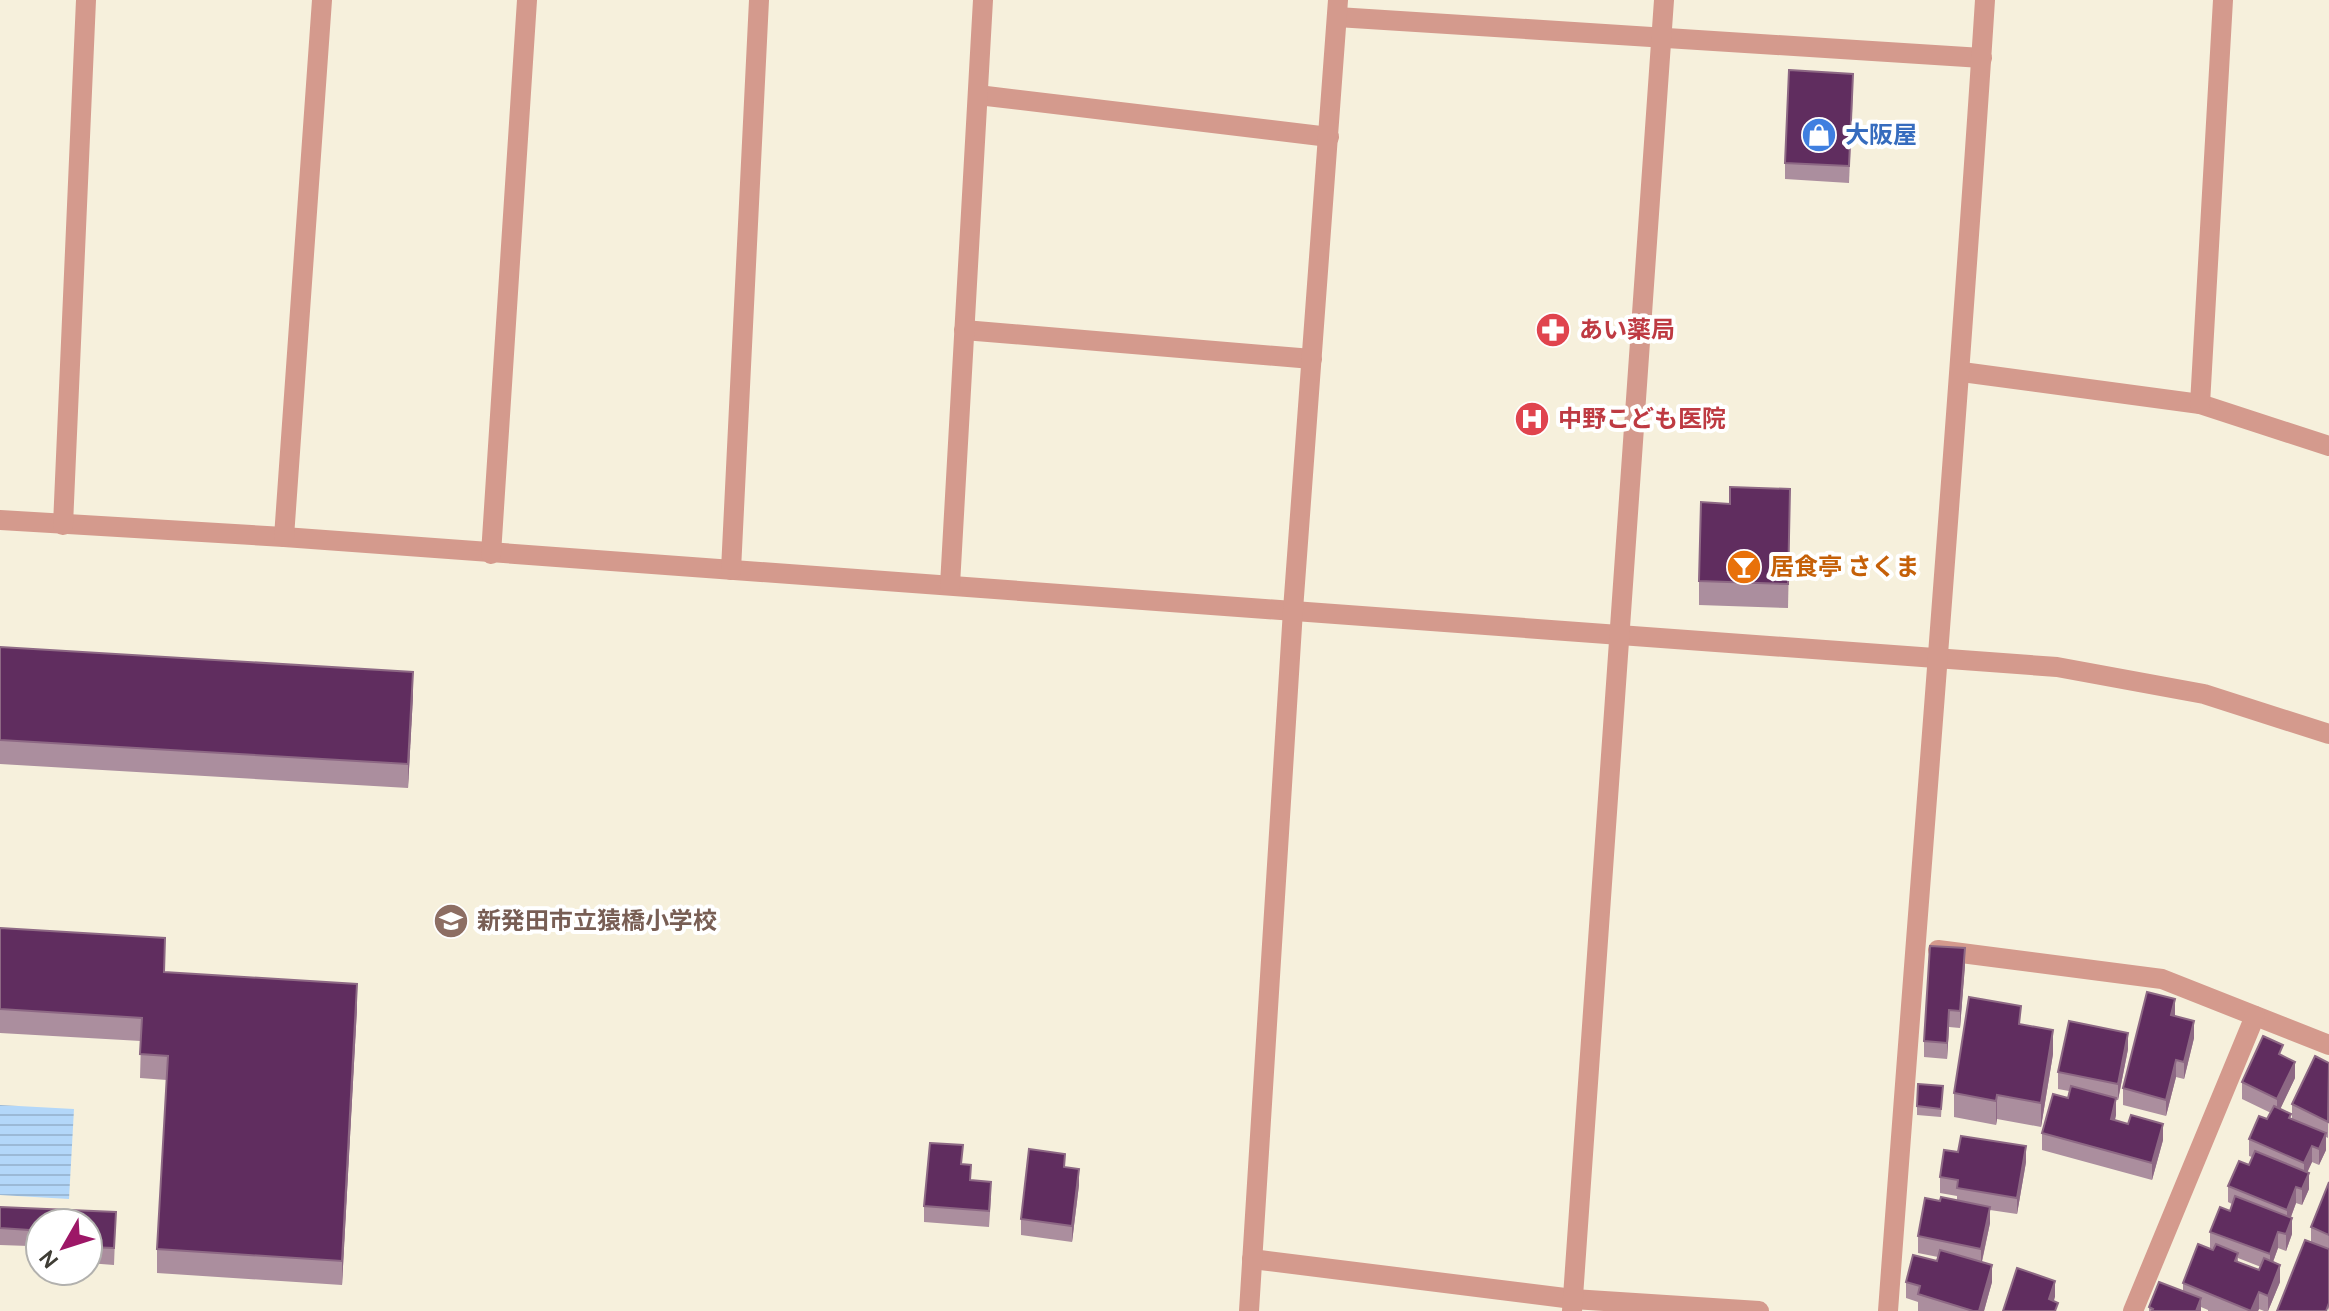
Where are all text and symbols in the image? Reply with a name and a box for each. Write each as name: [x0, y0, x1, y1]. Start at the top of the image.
shop icon: 大阪屋: [1800, 116, 1838, 154]
place label: 大阪屋: [1845, 120, 1917, 149]
pharmacy icon: あい薬局: [1534, 311, 1572, 349]
place label: あい薬局: [1579, 315, 1675, 344]
hospital icon: 中野こども医院: [1513, 400, 1551, 438]
place label: 中野こども医院: [1558, 404, 1726, 433]
bar icon: 居食亭 さくま: [1725, 548, 1763, 586]
place label: 居食亭 さくま: [1770, 552, 1919, 581]
school or university icon: 新発田市立猿橋小学校: [432, 902, 470, 940]
place label: 新発田市立猿橋小学校: [477, 906, 717, 935]
north arrow: [24, 1207, 104, 1287]
text: N: [33, 1245, 64, 1274]

